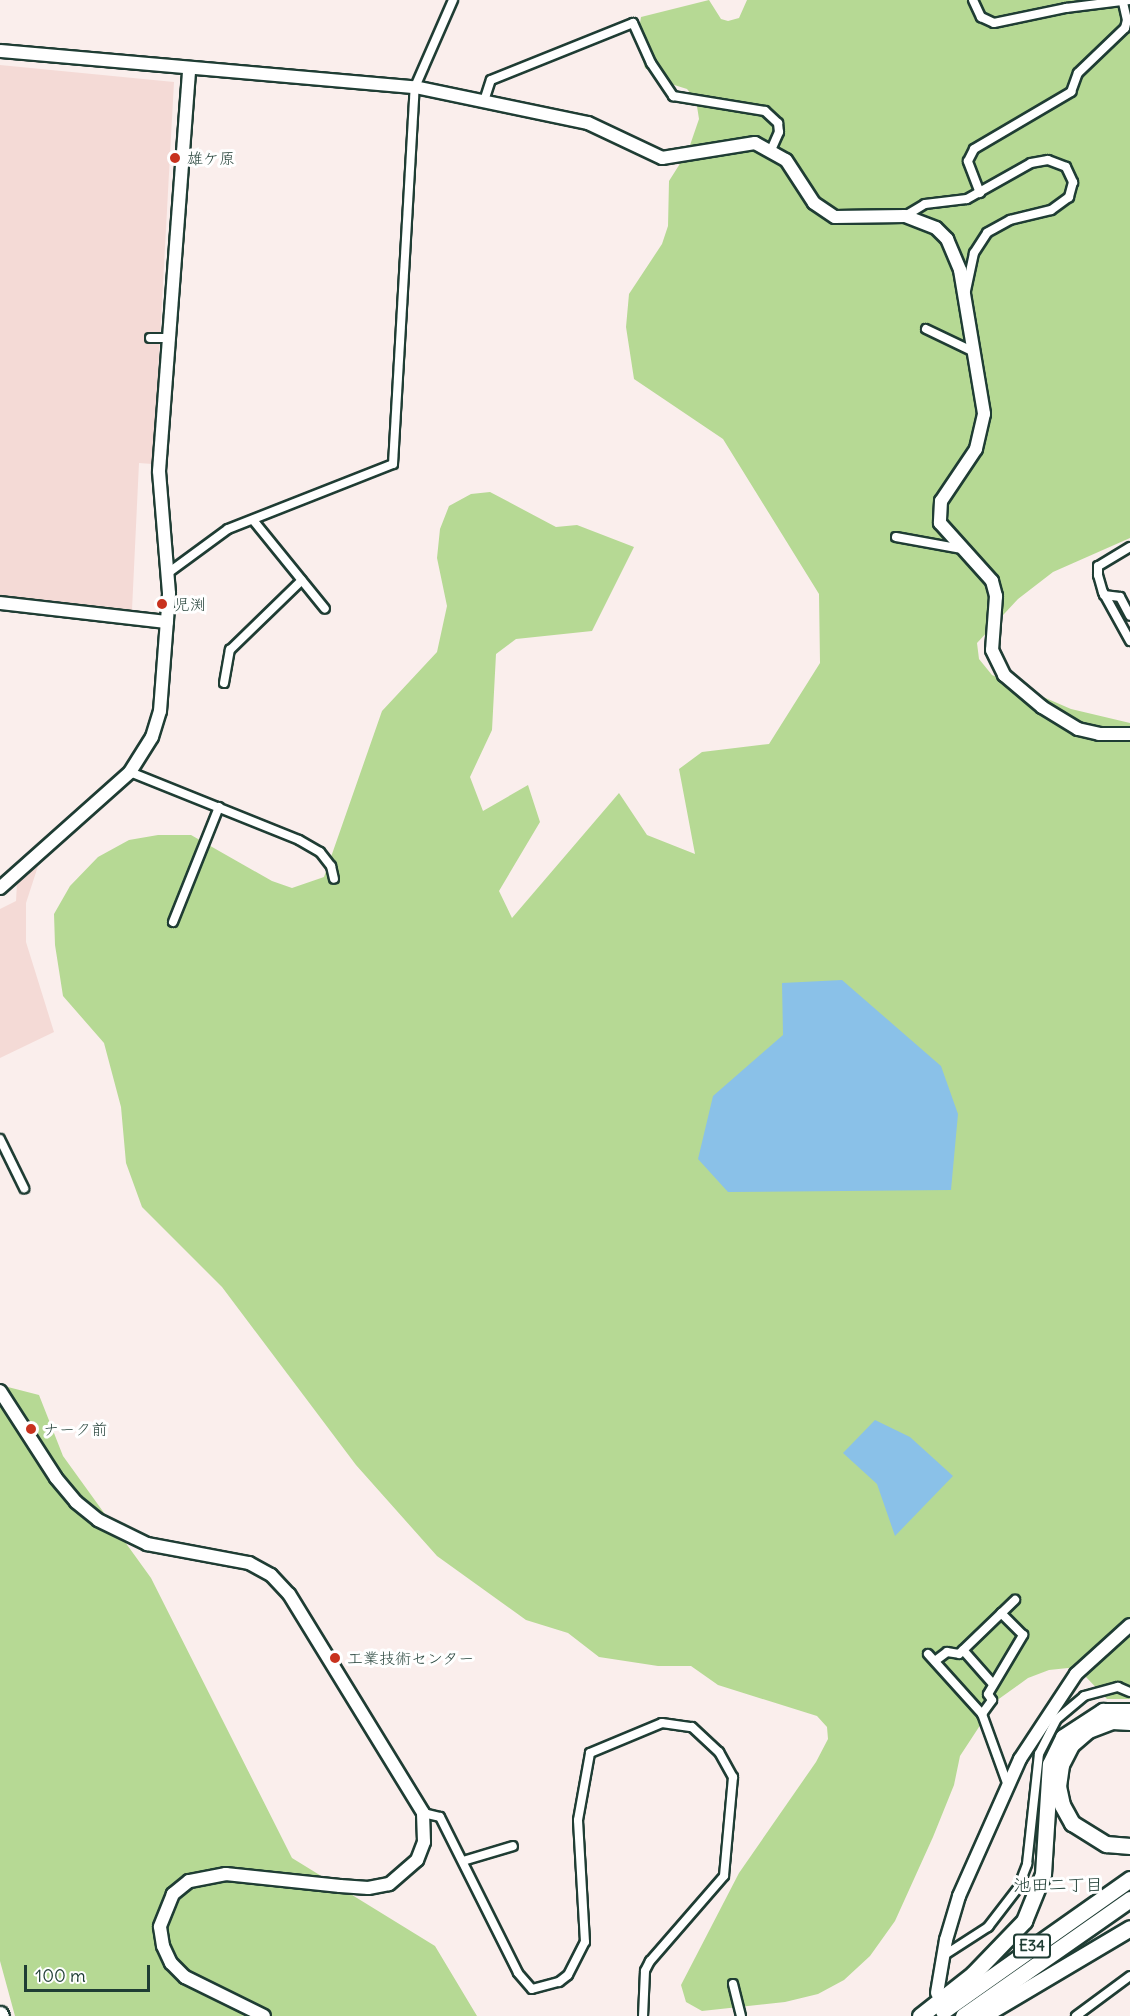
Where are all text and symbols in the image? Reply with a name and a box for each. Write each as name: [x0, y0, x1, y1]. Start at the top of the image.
place label: 雄ケ原: [187, 148, 235, 168]
marker: 雄ケ原: [168, 151, 182, 165]
place label: 児渕: [174, 594, 206, 614]
marker: 児渕: [155, 597, 169, 611]
place label: ナーク前: [43, 1419, 107, 1439]
marker: ナーク前: [24, 1422, 38, 1436]
place label: 工業技術センター: [347, 1648, 475, 1668]
marker: 工業技術センター: [328, 1651, 342, 1665]
district label: 池田二丁目: [1013, 1874, 1103, 1896]
road number: E34: [1012, 1934, 1052, 1958]
scale bar: [27, 1953, 153, 1991]
text: 100 m: [35, 1964, 86, 1987]

